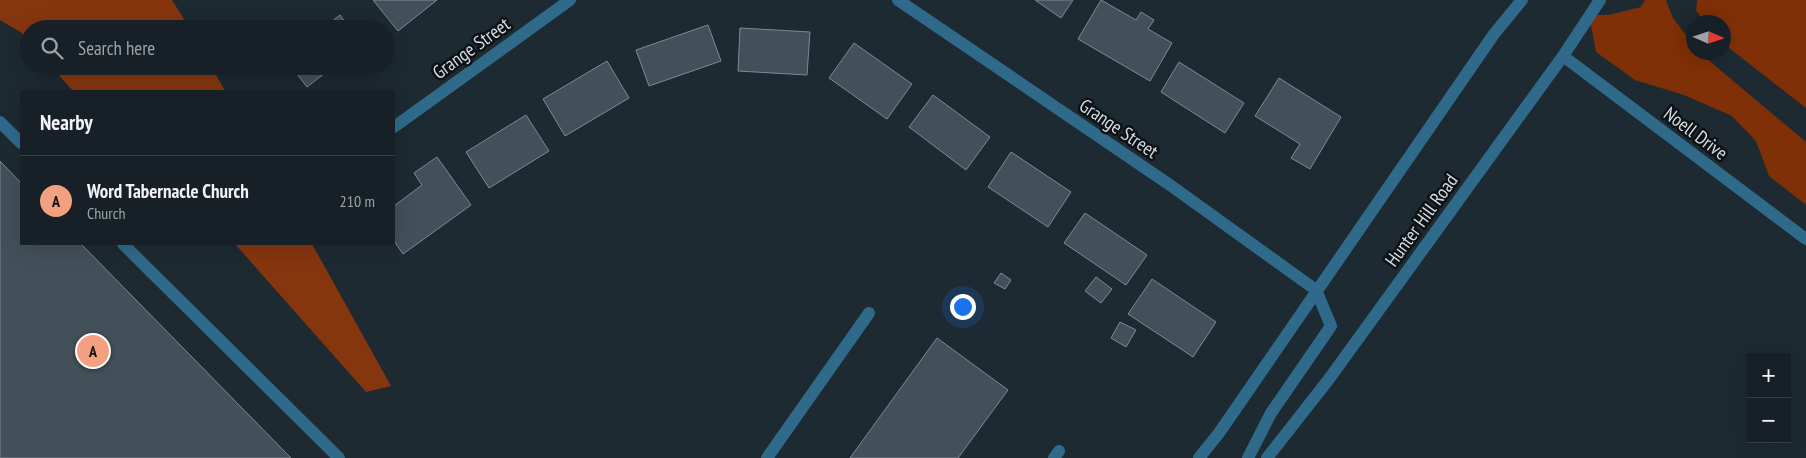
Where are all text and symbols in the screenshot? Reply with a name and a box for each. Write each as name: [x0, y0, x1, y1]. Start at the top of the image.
street label: Grange Street: [428, 11, 515, 84]
north arrow: [1686, 15, 1731, 60]
search box: [20, 20, 395, 75]
icon: search: [38, 34, 66, 62]
text: Search here: [78, 36, 155, 60]
street label: Grange Street: [1075, 93, 1164, 164]
street label: Noell Drive: [1659, 101, 1733, 165]
text: Nearby: [40, 109, 93, 136]
street label: Hunter Hill Road: [1379, 169, 1463, 271]
text: Word Tabernacle Church: [87, 179, 249, 203]
text: A: [52, 191, 60, 211]
text: 210 m: [340, 191, 375, 211]
text: Church: [87, 203, 125, 223]
your location: [950, 294, 976, 320]
pin: A: [77, 332, 109, 370]
map controls: [1746, 353, 1791, 443]
button: +: [1746, 353, 1791, 398]
button: −: [1746, 398, 1791, 443]

